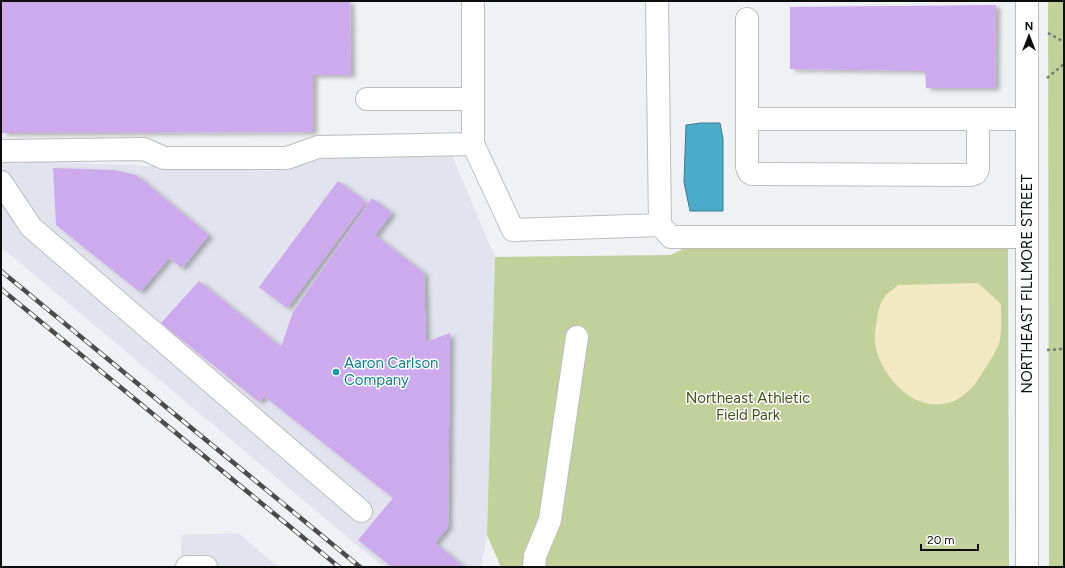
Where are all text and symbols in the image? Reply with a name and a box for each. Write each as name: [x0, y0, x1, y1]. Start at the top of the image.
north arrow: [1009, 16, 1049, 56]
text: N: [1025, 20, 1033, 33]
street label: NORTHEAST FILLMORE STREET: [1018, 174, 1036, 394]
place label: Aaron Carlson Company: [344, 354, 438, 389]
marker: Aaron Carlson Company: [331, 367, 341, 377]
park label: Northeast Athletic Field Park: [686, 389, 810, 424]
scale bar: [921, 526, 978, 552]
text: 20 m: [927, 533, 955, 547]

